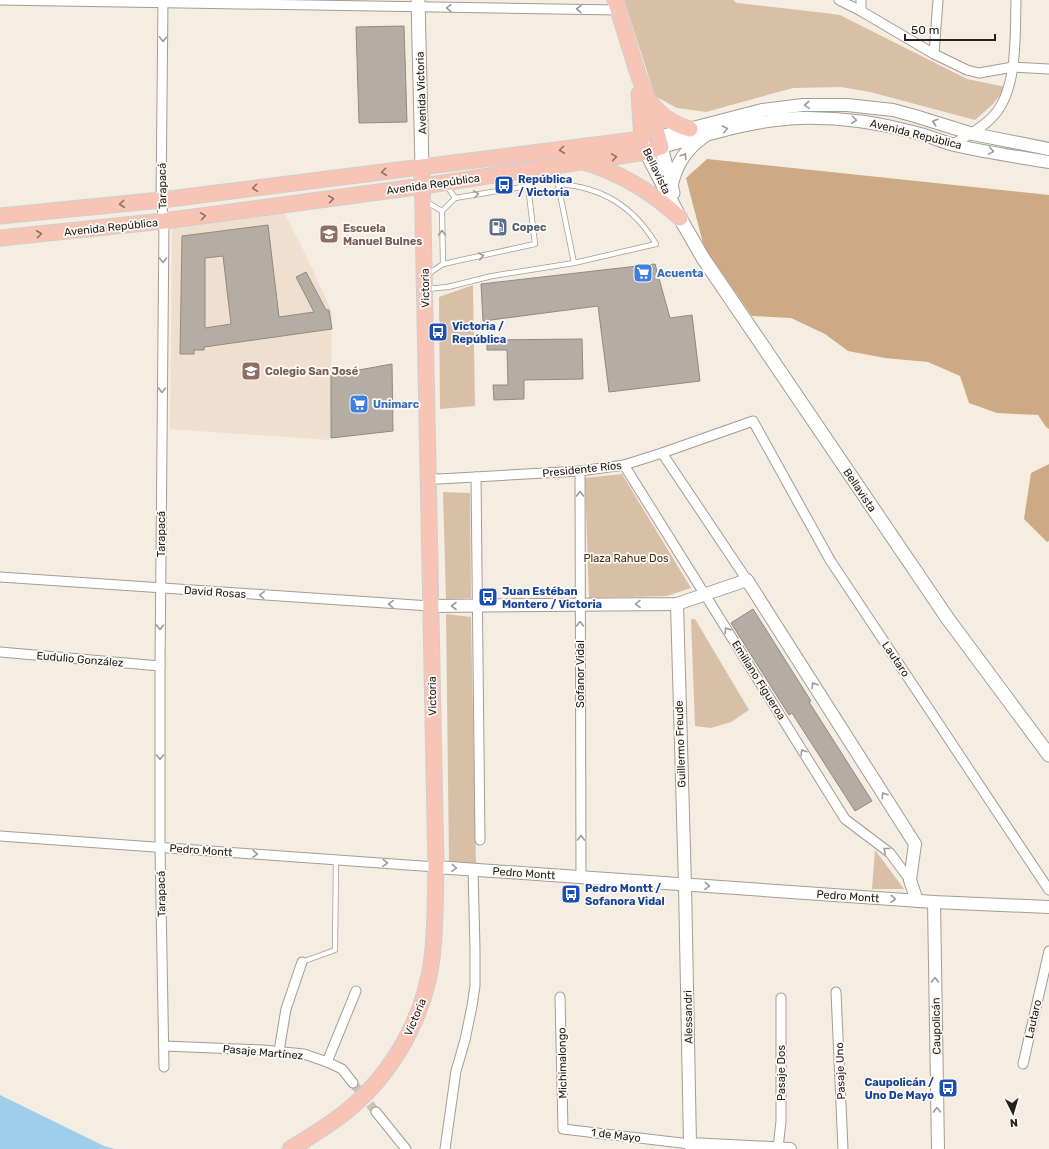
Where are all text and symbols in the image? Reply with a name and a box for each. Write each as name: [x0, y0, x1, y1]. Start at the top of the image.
one-way arrow: [446, 4, 452, 12]
one-way arrow: [576, 5, 582, 14]
scale bar: [905, 16, 995, 42]
text: 50 m: [911, 23, 939, 37]
one-way arrow: [159, 36, 167, 42]
street label: Avenida Victoria: [414, 51, 429, 135]
one-way arrow: [804, 101, 810, 109]
one-way arrow: [851, 116, 857, 125]
street label: Avenida República: [869, 117, 963, 152]
one-way arrow: [932, 118, 939, 127]
one-way arrow: [721, 125, 728, 134]
one-way arrow: [559, 145, 565, 154]
street label: Bellavista: [640, 146, 673, 196]
one-way arrow: [988, 147, 994, 155]
one-way arrow: [611, 153, 617, 162]
one-way arrow: [679, 153, 686, 160]
street label: Tarapacá: [156, 163, 169, 209]
one-way arrow: [381, 167, 387, 176]
street label: Avenida República: [386, 172, 481, 197]
place label: República / Victoria: [518, 173, 572, 199]
bus stop icon: República / Victoria: [493, 174, 515, 196]
one-way arrow: [252, 183, 258, 192]
one-way arrow: [473, 191, 479, 199]
one-way arrow: [328, 195, 334, 204]
one-way arrow: [119, 199, 125, 208]
one-way arrow: [199, 212, 206, 221]
street label: Avenida República: [64, 216, 159, 239]
fuel station icon: Copec: [487, 216, 509, 238]
place label: Copec: [512, 221, 547, 234]
place label: Escuela Manuel Bulnes: [343, 222, 422, 248]
school or university icon: Escuela Manuel Bulnes: [318, 223, 340, 245]
one-way arrow: [36, 230, 42, 239]
one-way arrow: [438, 230, 446, 236]
one-way arrow: [478, 252, 484, 260]
one-way arrow: [159, 257, 167, 263]
supermarket icon: Acuenta: [632, 262, 654, 284]
place label: Acuenta: [657, 267, 704, 280]
street label: Victoria: [419, 268, 432, 308]
place label: Victoria / República: [452, 320, 506, 346]
bus stop icon: Victoria / República: [427, 321, 449, 343]
school or university icon: Colegio San José: [240, 360, 262, 382]
place label: Colegio San José: [265, 365, 359, 378]
one-way arrow: [158, 387, 166, 393]
supermarket icon: Unimarc: [348, 393, 370, 415]
place label: Unimarc: [373, 398, 420, 411]
street label: Presidente Ríos: [542, 459, 623, 480]
street label: Bellavista: [840, 466, 879, 514]
one-way arrow: [576, 491, 584, 497]
street label: Tarapacá: [155, 511, 168, 557]
park label: Plaza Rahue Dos: [583, 552, 669, 565]
street label: David Rosas: [183, 584, 247, 601]
place label: Juan Estéban Montero / Victoria: [502, 585, 602, 611]
bus stop icon: Juan Estéban Montero / Victoria: [477, 586, 499, 608]
one-way arrow: [259, 591, 265, 599]
one-way arrow: [388, 599, 394, 608]
one-way arrow: [635, 600, 641, 608]
one-way arrow: [451, 602, 457, 610]
one-way arrow: [576, 621, 584, 627]
one-way arrow: [156, 624, 164, 630]
one-way arrow: [724, 627, 732, 634]
street label: Emiliano Figueroa: [729, 638, 788, 722]
street label: Lautaro: [879, 639, 912, 679]
street label: Sofanor Vidal: [574, 640, 587, 708]
street label: Eudulio González: [36, 649, 124, 670]
street label: Victoria: [426, 676, 439, 716]
one-way arrow: [811, 682, 819, 689]
street label: Guillermo Freude: [672, 700, 689, 788]
one-way arrow: [801, 749, 808, 756]
one-way arrow: [156, 754, 164, 760]
one-way arrow: [882, 792, 889, 799]
one-way arrow: [577, 835, 585, 841]
street label: Pedro Montt: [169, 842, 234, 859]
one-way arrow: [883, 847, 891, 854]
one-way arrow: [252, 849, 258, 858]
one-way arrow: [382, 859, 388, 868]
one-way arrow: [451, 864, 457, 873]
street label: Pedro Montt: [492, 865, 557, 882]
street label: Tarapacá: [155, 871, 168, 917]
place label: Pedro Montt / Sofanora Vidal: [585, 882, 665, 908]
one-way arrow: [704, 882, 710, 891]
bus stop icon: Pedro Montt / Sofanora Vidal: [560, 883, 582, 905]
street label: Pedro Montt: [816, 888, 881, 905]
one-way arrow: [890, 895, 896, 904]
one-way arrow: [931, 977, 939, 983]
street label: Alessandri: [682, 990, 695, 1044]
street label: Victoria: [402, 997, 429, 1038]
street label: Caupolicán: [930, 997, 943, 1055]
street label: Lautaro: [1023, 998, 1044, 1040]
street label: Michimalongo: [555, 1027, 570, 1099]
street label: Pasaje Martínez: [222, 1042, 304, 1063]
street label: Pasaje Uno: [833, 1042, 848, 1100]
street label: Pasaje Dos: [775, 1045, 788, 1101]
place label: Caupolicán / Uno De Mayo: [865, 1076, 934, 1102]
bus stop icon: Caupolicán / Uno De Mayo: [937, 1077, 959, 1099]
north arrow: [993, 1093, 1033, 1133]
one-way arrow: [933, 1107, 941, 1113]
text: N: [1009, 1116, 1018, 1129]
street label: 1 de Mayo: [590, 1126, 641, 1145]

